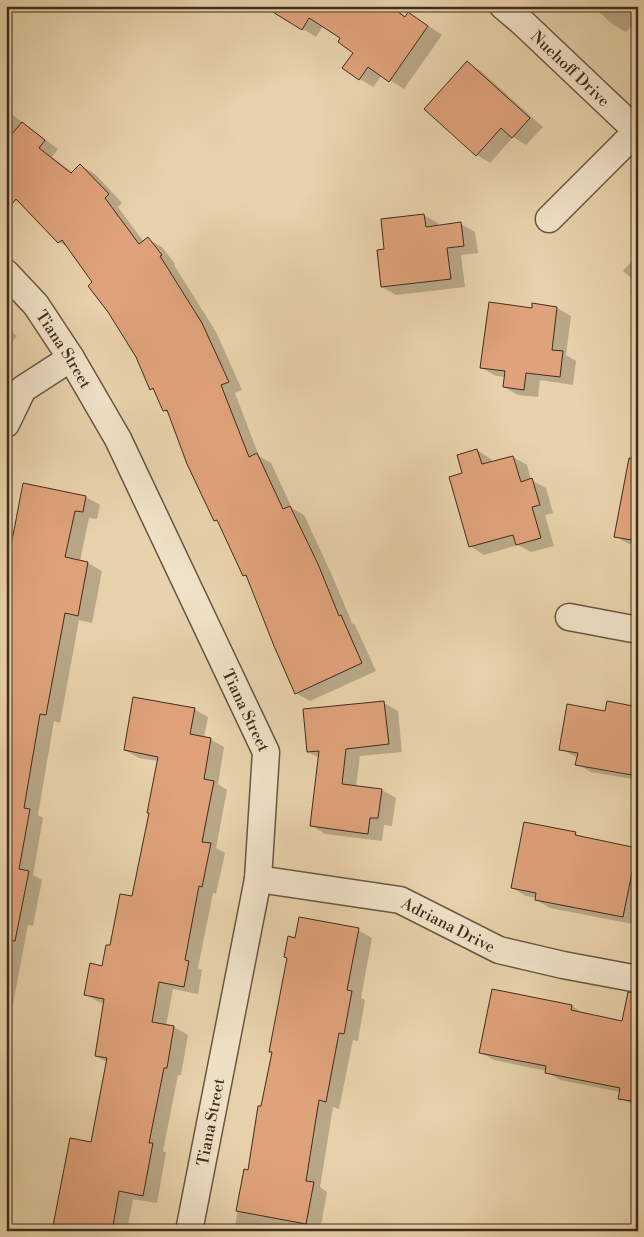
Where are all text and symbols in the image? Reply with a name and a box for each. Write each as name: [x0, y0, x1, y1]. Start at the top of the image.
street label: Nuehoff Drive: [526, 27, 614, 111]
street label: Tiana Street: [31, 306, 96, 392]
street label: Tiana Street: [217, 666, 274, 755]
street label: Adriana Drive: [397, 893, 498, 957]
street label: Tiana Street: [193, 1076, 229, 1168]

